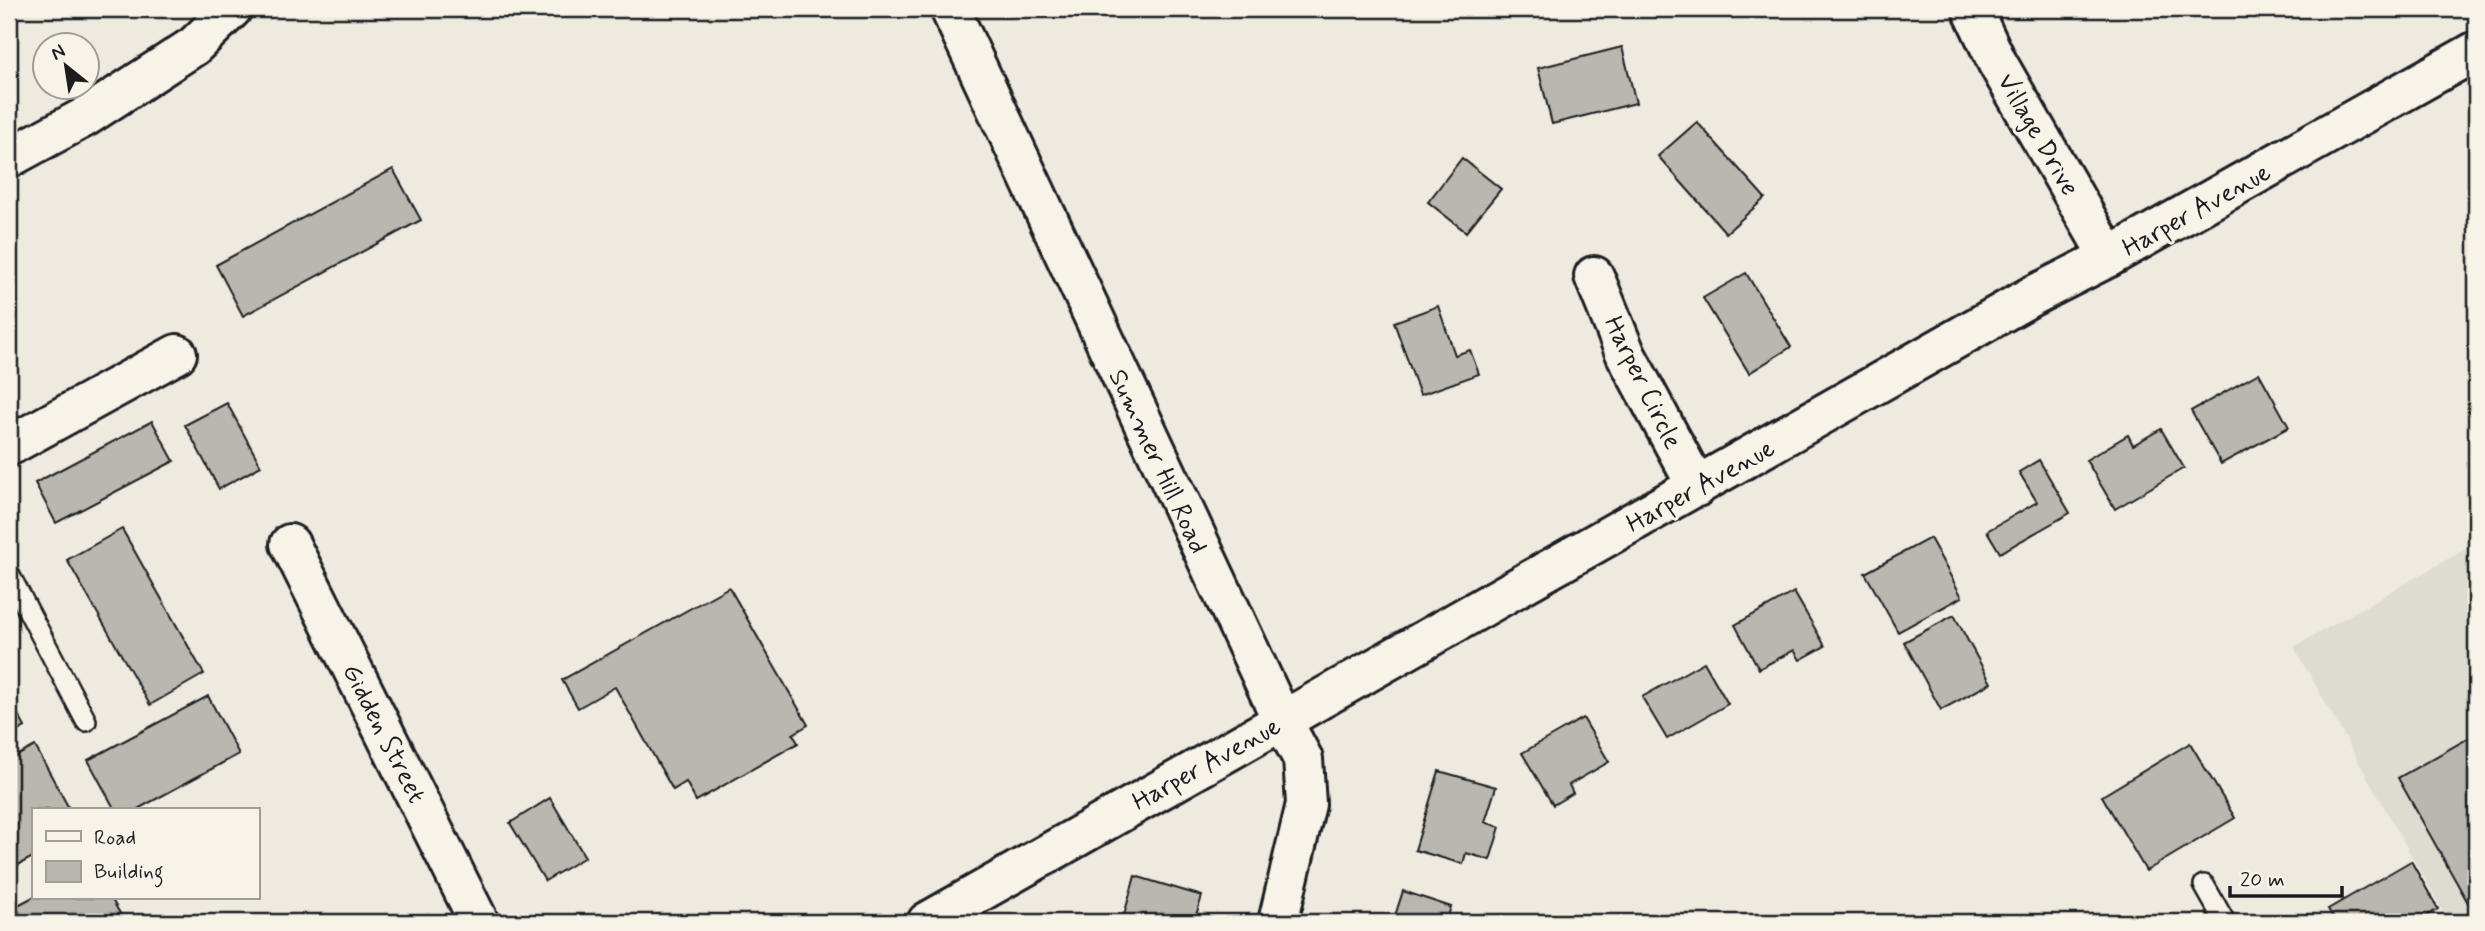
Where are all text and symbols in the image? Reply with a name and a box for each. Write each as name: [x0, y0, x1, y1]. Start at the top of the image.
north arrow: [32, 32, 102, 102]
text: N: [47, 39, 70, 67]
street label: Village Drive: [1988, 68, 2086, 202]
street label: Harper Avenue: [2117, 156, 2277, 266]
street label: Harper Circle: [1595, 311, 1689, 455]
street label: Summer Hill Road: [1100, 364, 1215, 559]
street label: Harper Avenue: [1621, 432, 1781, 542]
street label: Gidden Street: [334, 658, 433, 809]
street label: Harper Avenue: [1127, 710, 1287, 820]
legend: [32, 808, 259, 900]
text: Road: [94, 824, 136, 852]
scale bar: [2230, 854, 2342, 898]
text: Building: [94, 858, 164, 888]
text: 20 m: [2240, 866, 2285, 894]

